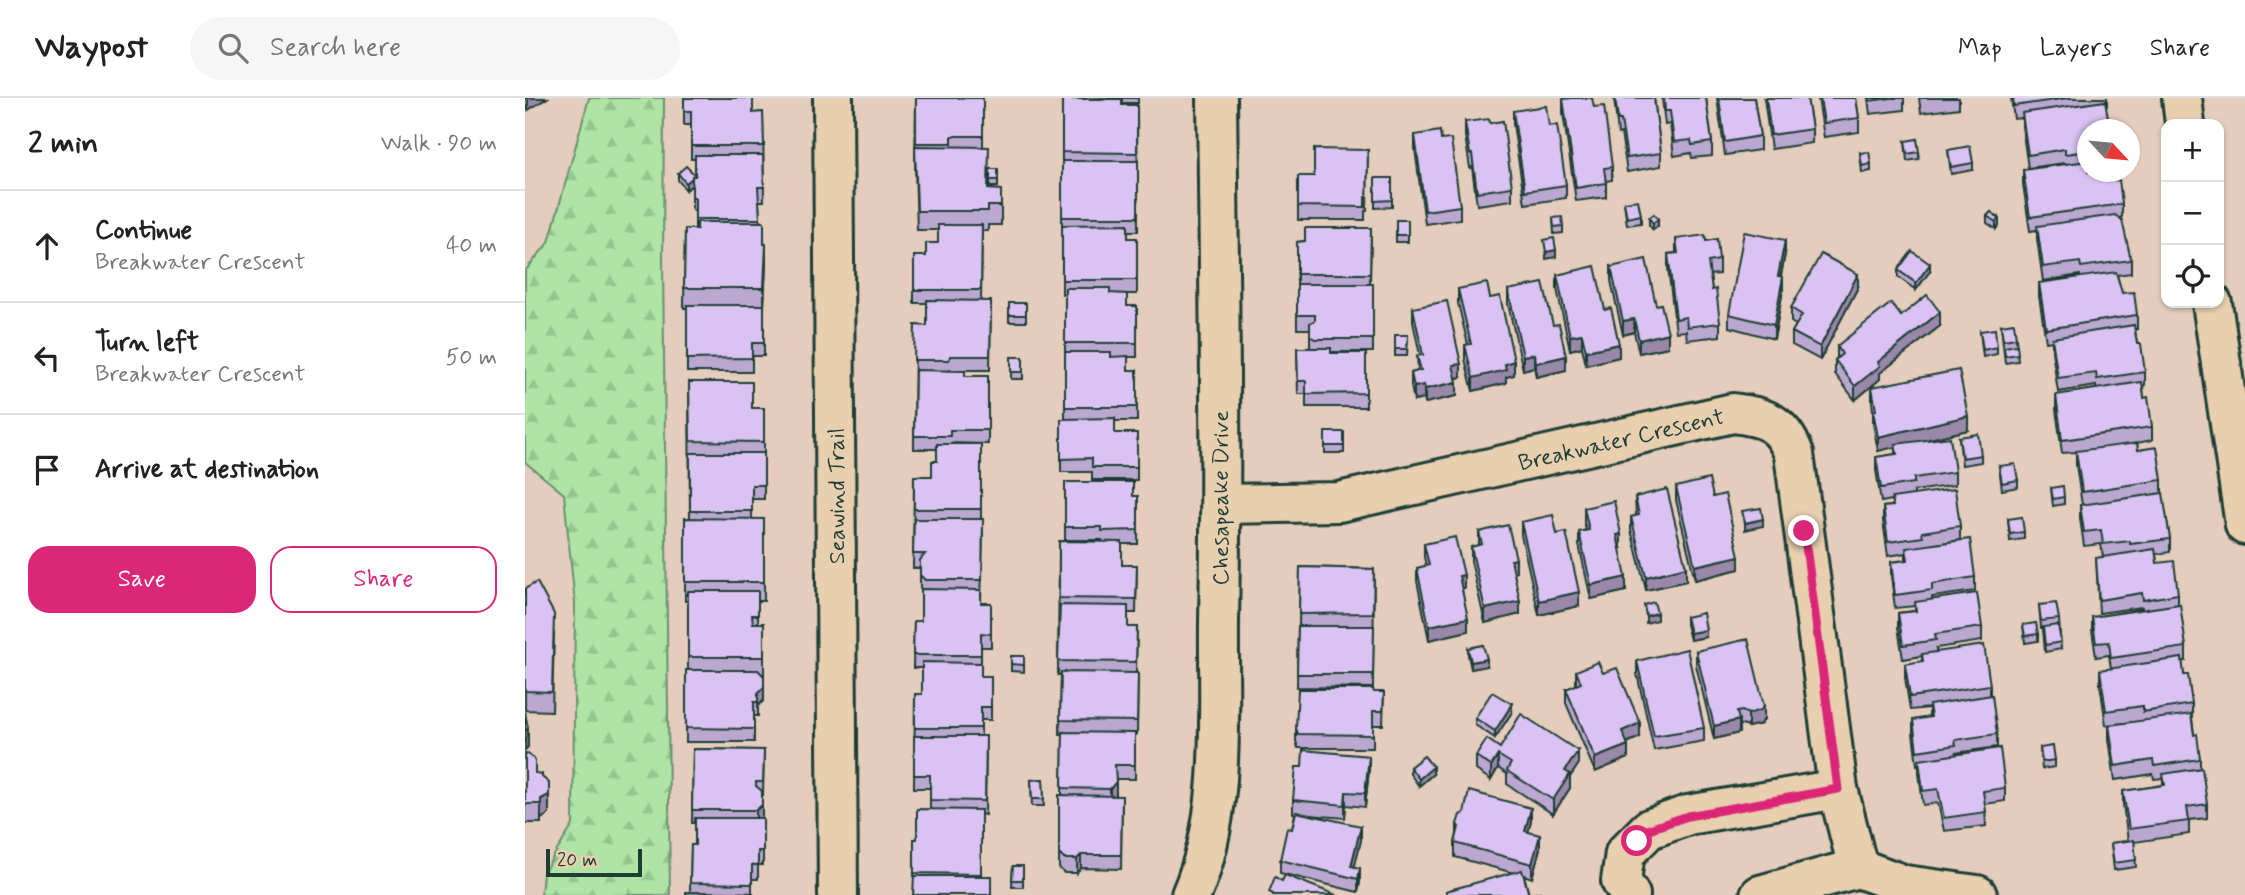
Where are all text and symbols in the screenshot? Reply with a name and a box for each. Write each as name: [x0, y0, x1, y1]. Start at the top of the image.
search box: [190, 17, 680, 80]
text: Waypost: [35, 26, 148, 70]
icon: search: [214, 29, 252, 67]
text: Search here: [270, 31, 401, 65]
text: Map: [1958, 33, 2002, 64]
text: Layers: [2040, 33, 2112, 64]
text: Share: [2150, 33, 2210, 64]
north arrow: [2077, 119, 2140, 182]
map controls: [2161, 119, 2224, 308]
button: +: [2161, 119, 2224, 182]
text: 2 min: [28, 124, 98, 163]
text: Walk · 90 m: [381, 129, 497, 159]
button: −: [2161, 182, 2224, 245]
text: Continue: [95, 214, 192, 248]
icon: ahead: [28, 227, 66, 265]
text: 40 m: [446, 231, 497, 261]
button: locate: [2161, 245, 2224, 308]
text: Breakwater Crescent: [95, 248, 305, 278]
text: Turn left: [95, 326, 199, 360]
icon: left: [28, 339, 66, 377]
text: 50 m: [446, 343, 497, 373]
text: Breakwater Crescent: [95, 360, 305, 390]
street label: Breakwater Crescent: [1516, 403, 1727, 479]
street label: Chesapeake Drive: [1207, 410, 1237, 586]
street label: Seawind Trail: [823, 428, 853, 564]
icon: arrive: [28, 451, 66, 489]
text: Arrive at destination: [95, 453, 319, 487]
route end: [1788, 515, 1819, 546]
button: Save: [28, 546, 256, 613]
button: Share: [270, 546, 497, 613]
route start: [1621, 825, 1652, 856]
scale bar: [546, 846, 642, 878]
text: 20 m: [557, 848, 597, 873]

